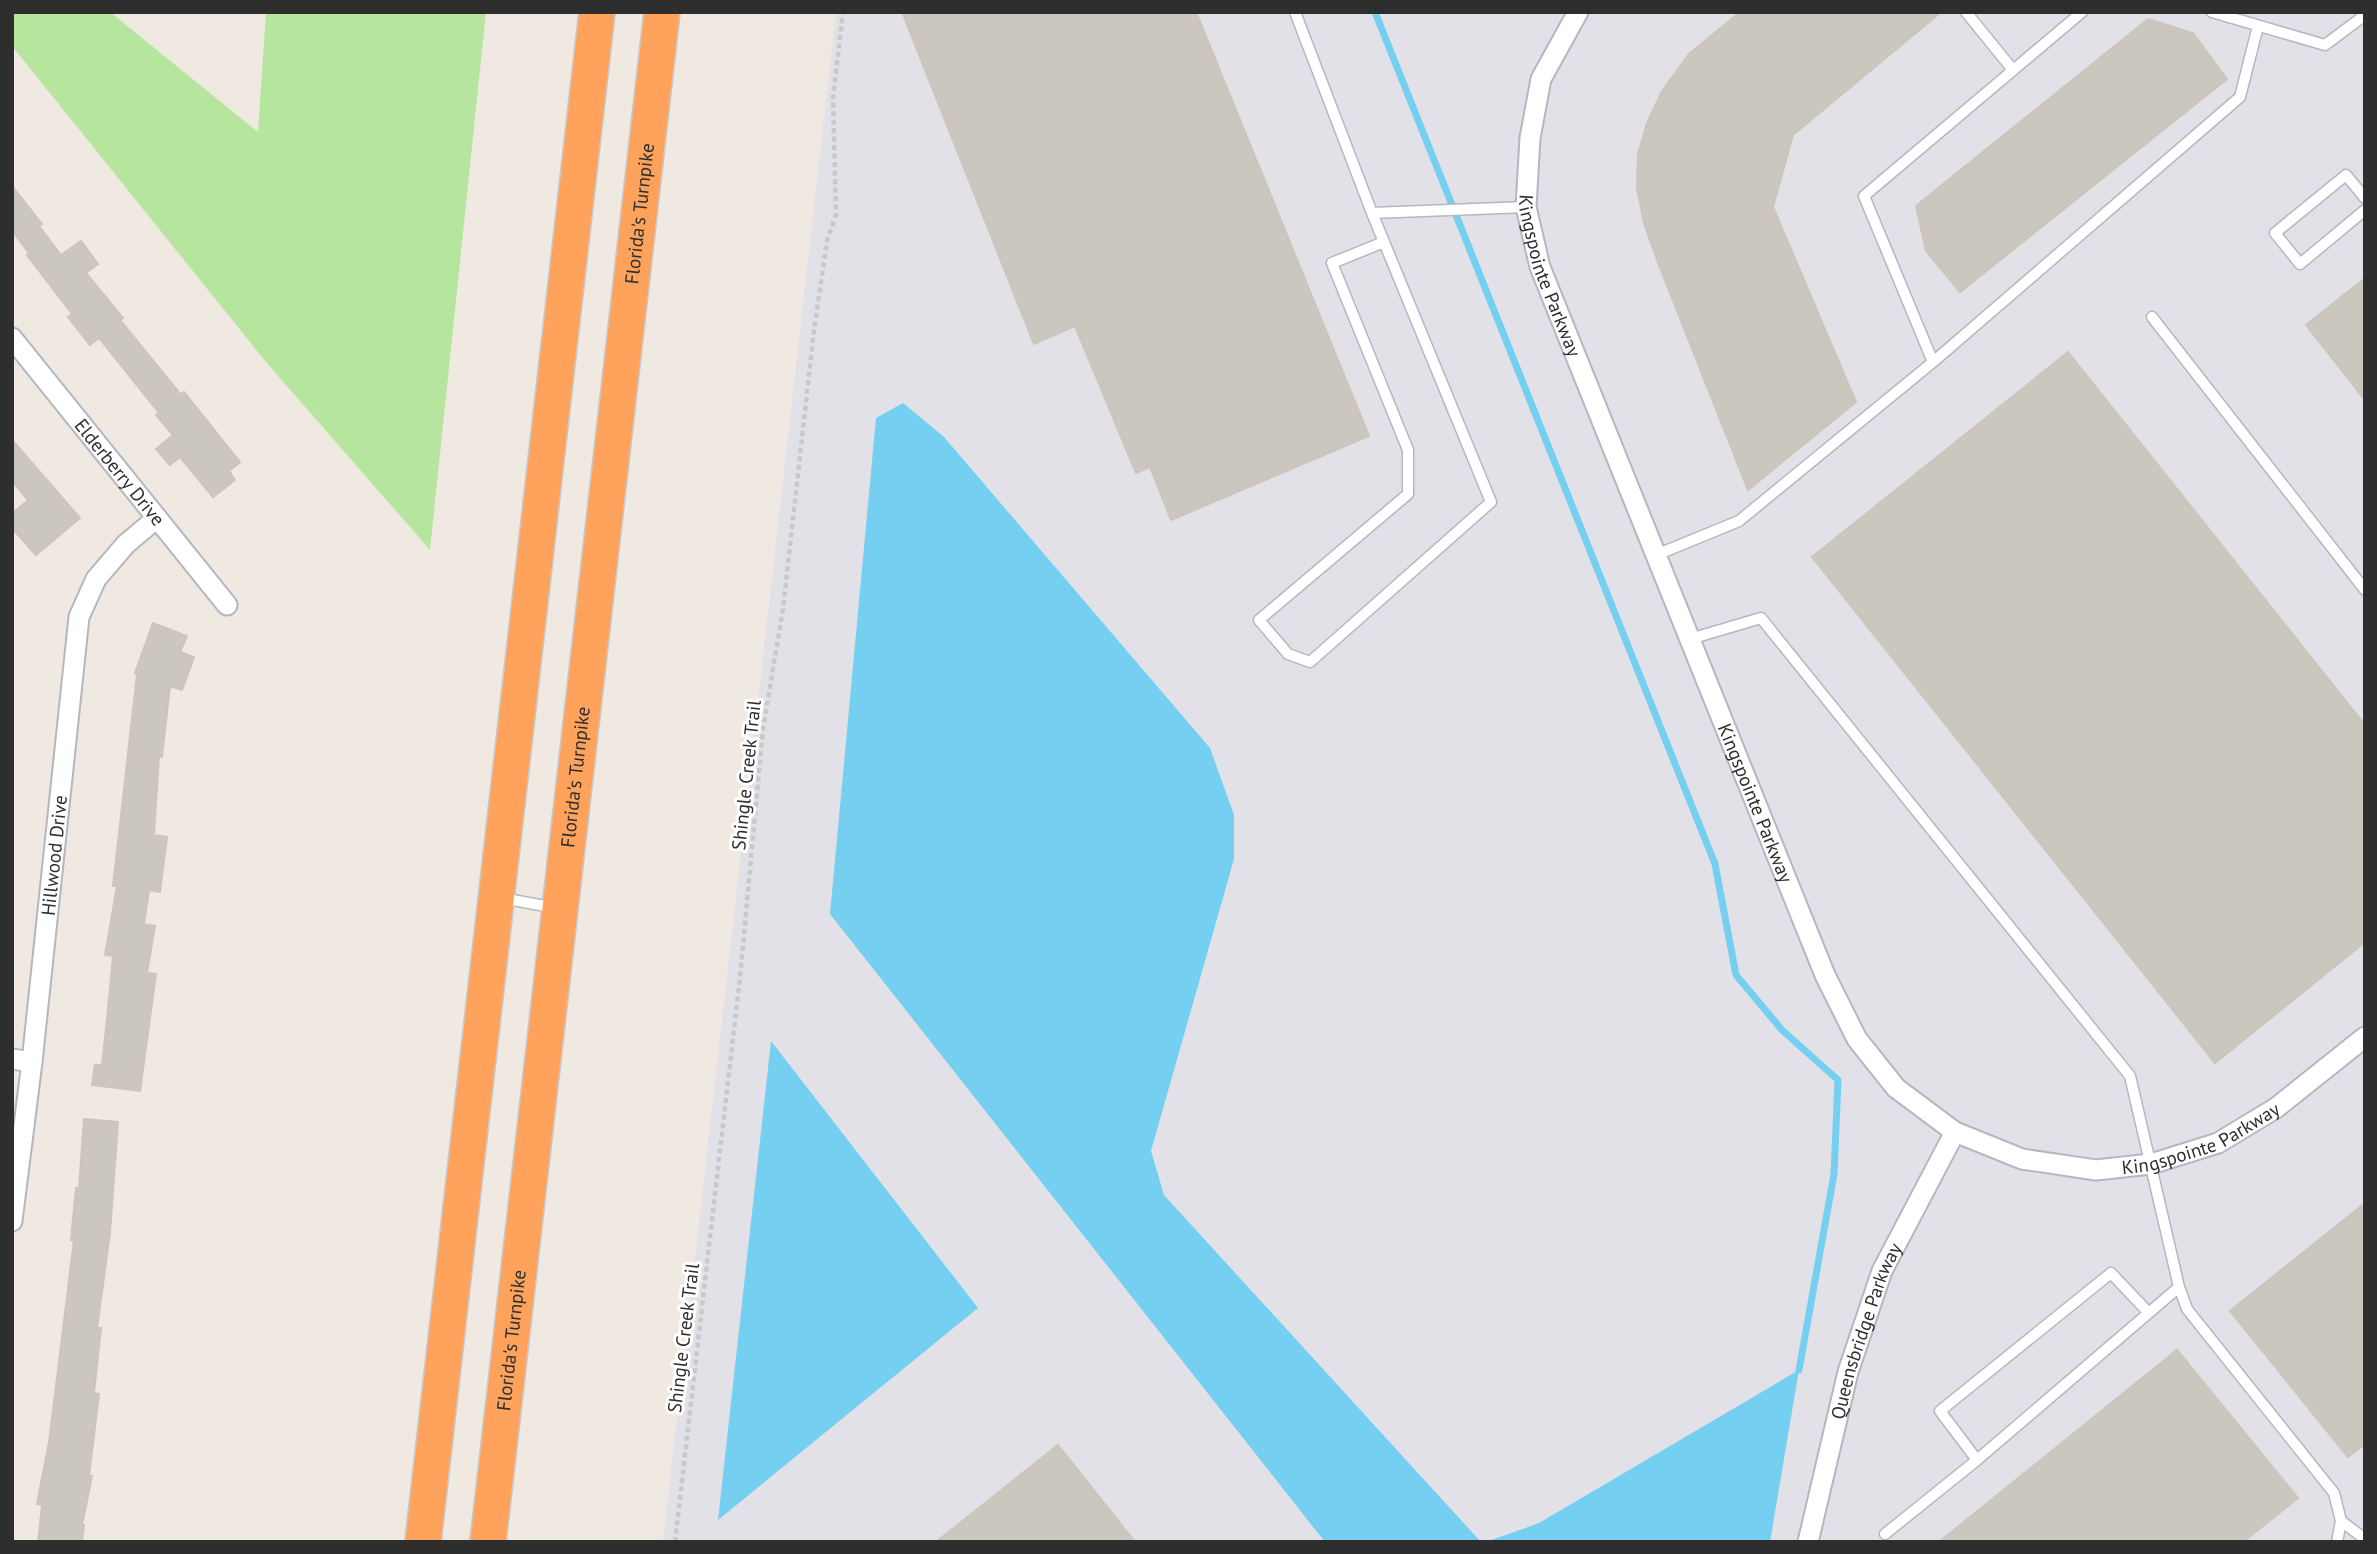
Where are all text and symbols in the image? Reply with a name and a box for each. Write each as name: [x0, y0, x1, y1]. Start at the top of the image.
street label: Florida's Turnpike: [619, 142, 659, 285]
street label: Kingspointe Parkway: [1514, 194, 1587, 360]
street label: Elderberry Drive: [70, 413, 170, 530]
street label: Shingle Creek Trail: [726, 698, 766, 851]
street label: Florida's Turnpike: [555, 705, 595, 849]
street label: Kingspointe Parkway: [1713, 720, 1799, 886]
street label: Hillwood Drive: [36, 794, 72, 917]
street label: Kingspointe Parkway: [2120, 1097, 2284, 1179]
street label: Queensbridge Parkway: [1825, 1238, 1907, 1422]
street label: Shingle Creek Trail: [662, 1261, 704, 1414]
street label: Florida's Turnpike: [491, 1269, 531, 1412]

